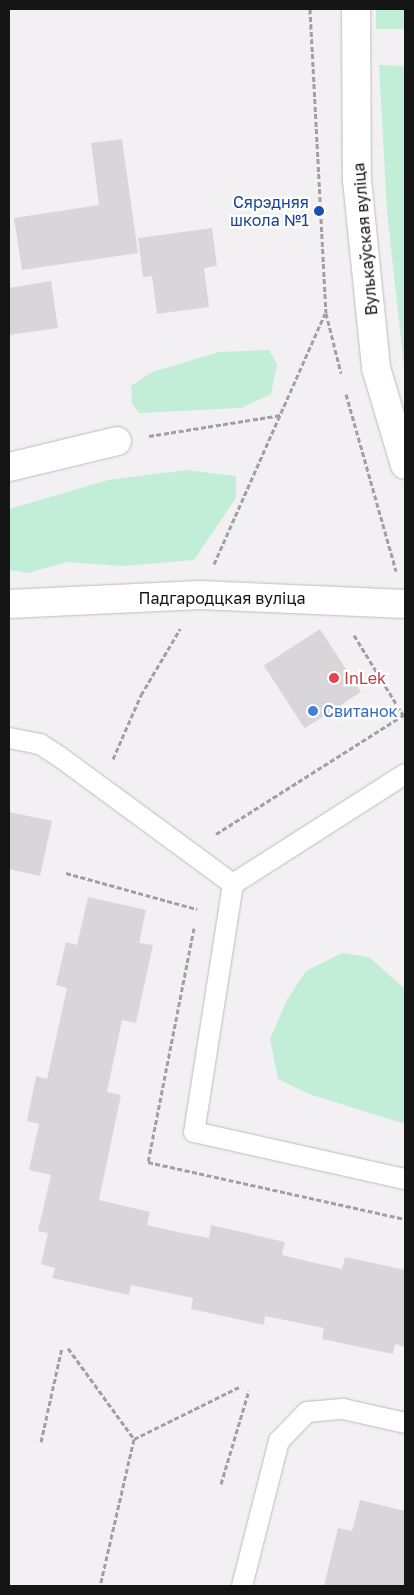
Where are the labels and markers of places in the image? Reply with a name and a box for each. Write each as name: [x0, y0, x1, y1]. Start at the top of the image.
place label: Сярэдняя школа №1: [230, 192, 309, 230]
marker: Сярэдняя школа №1: [313, 205, 325, 217]
place label: InLek: [344, 668, 386, 688]
marker: InLek: [328, 672, 340, 684]
place label: Свитанок: [323, 701, 398, 721]
marker: Свитанок: [307, 705, 319, 717]

